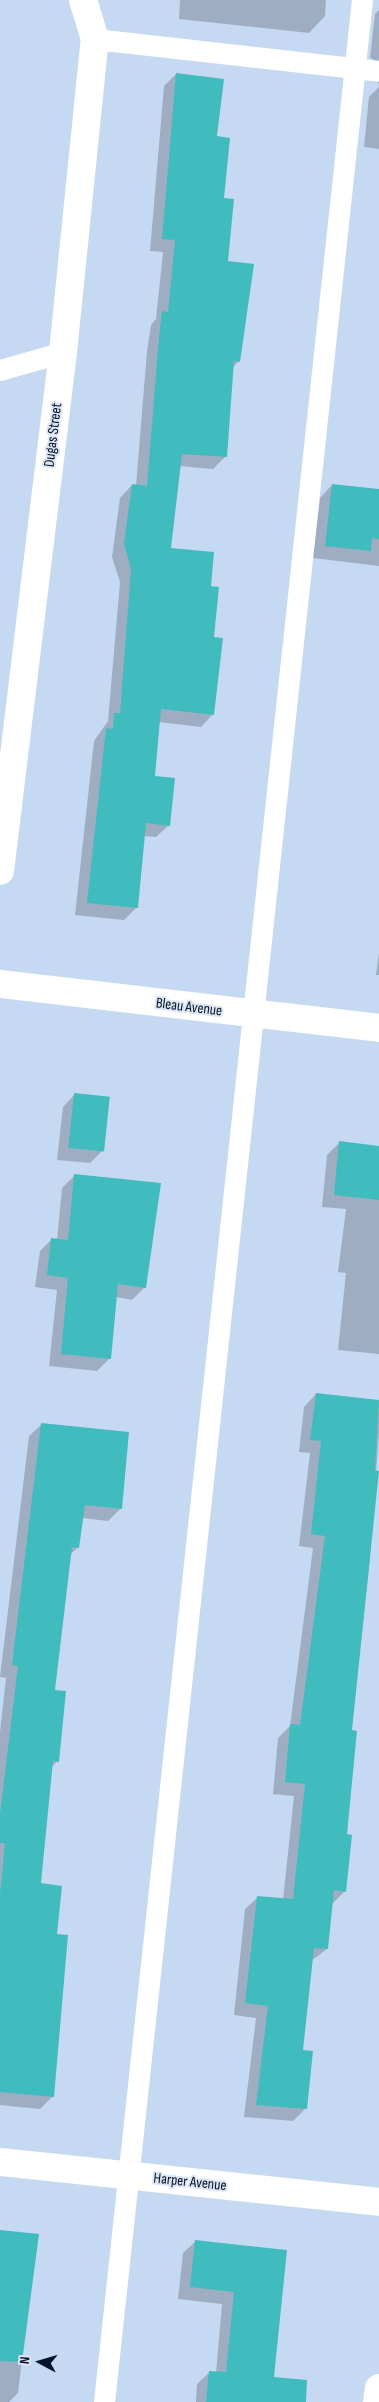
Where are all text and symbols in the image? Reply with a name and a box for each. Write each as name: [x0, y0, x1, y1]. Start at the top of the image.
street label: Dugas Street: [40, 402, 66, 468]
street label: Bleau Avenue: [155, 994, 223, 1020]
street label: Harper Avenue: [153, 2169, 227, 2195]
north arrow: [15, 2337, 65, 2387]
text: N: [16, 2356, 33, 2365]

